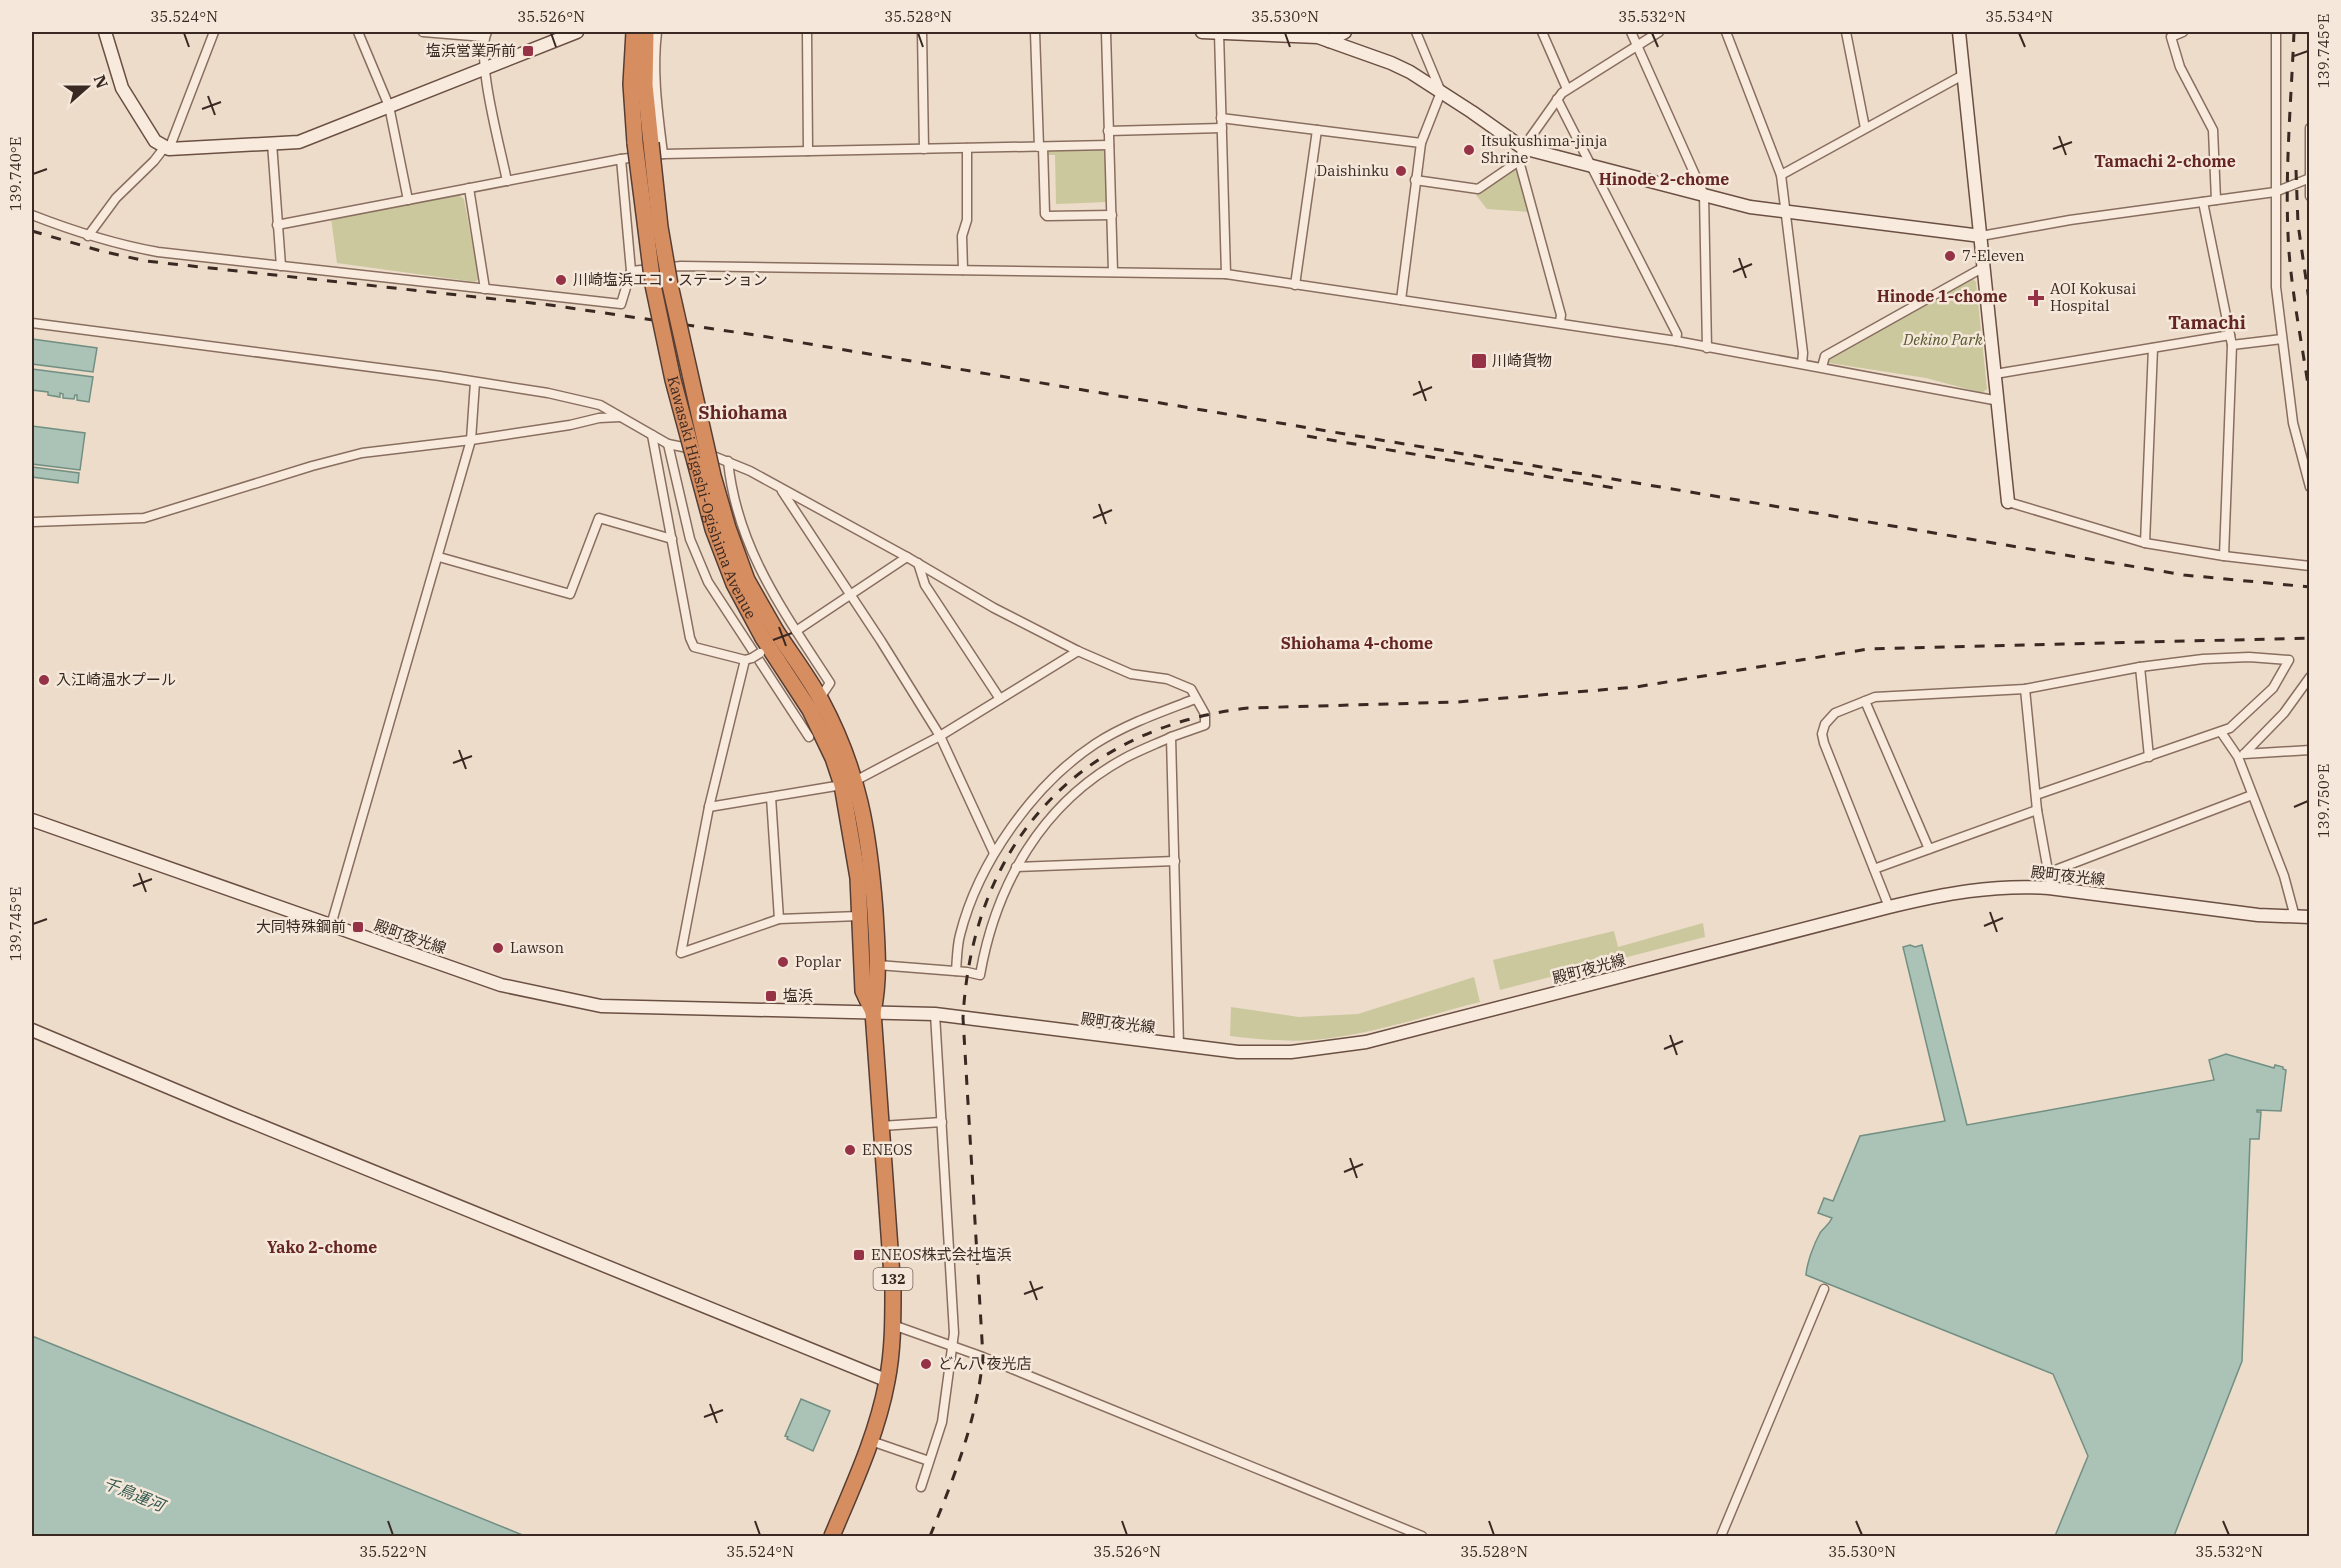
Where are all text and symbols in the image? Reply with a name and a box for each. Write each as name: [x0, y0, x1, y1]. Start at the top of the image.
text: 35.524°N: [150, 7, 218, 26]
text: 35.526°N: [517, 7, 585, 26]
text: 35.528°N: [884, 7, 952, 26]
text: 35.530°N: [1251, 7, 1319, 26]
text: 35.532°N: [1618, 7, 1686, 26]
text: 35.534°N: [1985, 7, 2053, 26]
text: 139.745°E: [2314, 14, 2333, 88]
place label: 塩浜営業所前: [426, 41, 516, 60]
marker: 塩浜営業所前: [521, 44, 535, 58]
north arrow: [57, 57, 117, 117]
text: N: [89, 72, 113, 91]
place label: Itsukushima-jinja Shrine: [1481, 131, 1607, 167]
text: 139.740°E: [6, 137, 25, 211]
marker: Itsukushima-jinja Shrine: [1462, 143, 1476, 157]
district label: Tamachi 2-chome: [2094, 151, 2236, 171]
place label: Daishinku: [1317, 161, 1389, 180]
marker: Daishinku: [1394, 164, 1408, 178]
district label: Hinode 2-chome: [1599, 169, 1729, 189]
place label: 7-Eleven: [1962, 246, 2025, 265]
marker: 7-Eleven: [1943, 249, 1957, 263]
place label: 川崎塩浜エコ・ステーション: [573, 270, 768, 289]
marker: 川崎塩浜エコ・ステーション: [554, 273, 568, 287]
place label: AOI Kokusai Hospital: [2050, 279, 2136, 315]
district label: Hinode 1-chome: [1877, 286, 2007, 306]
marker: AOI Kokusai Hospital: [2027, 289, 2045, 307]
district label: Tamachi: [2168, 311, 2246, 334]
park label: Dekino Park: [1902, 330, 1983, 349]
place label: 川崎貨物: [1492, 351, 1552, 370]
marker: 川崎貨物: [1470, 352, 1488, 370]
street label: Kawasaki Higashi-Ogishima Avenue: [663, 374, 761, 622]
district label: Shiohama: [698, 401, 788, 424]
district label: Shiohama 4-chome: [1281, 633, 1433, 653]
place label: 入江崎温水プール: [56, 670, 176, 689]
marker: 入江崎温水プール: [37, 673, 51, 687]
text: 139.750°E: [2314, 764, 2333, 838]
street label: 殿町夜光線: [2030, 862, 2106, 889]
text: 139.745°E: [6, 887, 25, 961]
street label: 殿町夜光線: [372, 915, 449, 958]
place label: 大同特殊鋼前: [256, 917, 346, 936]
marker: 大同特殊鋼前: [351, 920, 365, 934]
place label: Lawson: [510, 938, 564, 957]
marker: Lawson: [491, 941, 505, 955]
street label: 殿町夜光線: [1550, 950, 1628, 987]
place label: Poplar: [795, 952, 841, 971]
marker: Poplar: [776, 955, 790, 969]
place label: 塩浜: [783, 986, 813, 1005]
marker: 塩浜: [764, 989, 778, 1003]
street label: 殿町夜光線: [1080, 1009, 1156, 1037]
place label: ENEOS: [862, 1140, 912, 1159]
marker: ENEOS: [843, 1143, 857, 1157]
district label: Yako 2-chome: [267, 1237, 377, 1257]
place label: ENEOS株式会社塩浜: [871, 1245, 1011, 1264]
marker: ENEOS株式会社塩浜: [852, 1248, 866, 1262]
road number: 132: [874, 1268, 912, 1290]
place label: どん八 夜光店: [938, 1354, 1031, 1373]
marker: どん八 夜光店: [919, 1357, 933, 1371]
water label: 千鳥運河: [101, 1473, 170, 1516]
text: 35.522°N: [359, 1542, 427, 1561]
text: 35.524°N: [726, 1542, 794, 1561]
text: 35.526°N: [1093, 1542, 1161, 1561]
text: 35.528°N: [1460, 1542, 1528, 1561]
text: 35.530°N: [1828, 1542, 1896, 1561]
text: 35.532°N: [2195, 1542, 2263, 1561]

